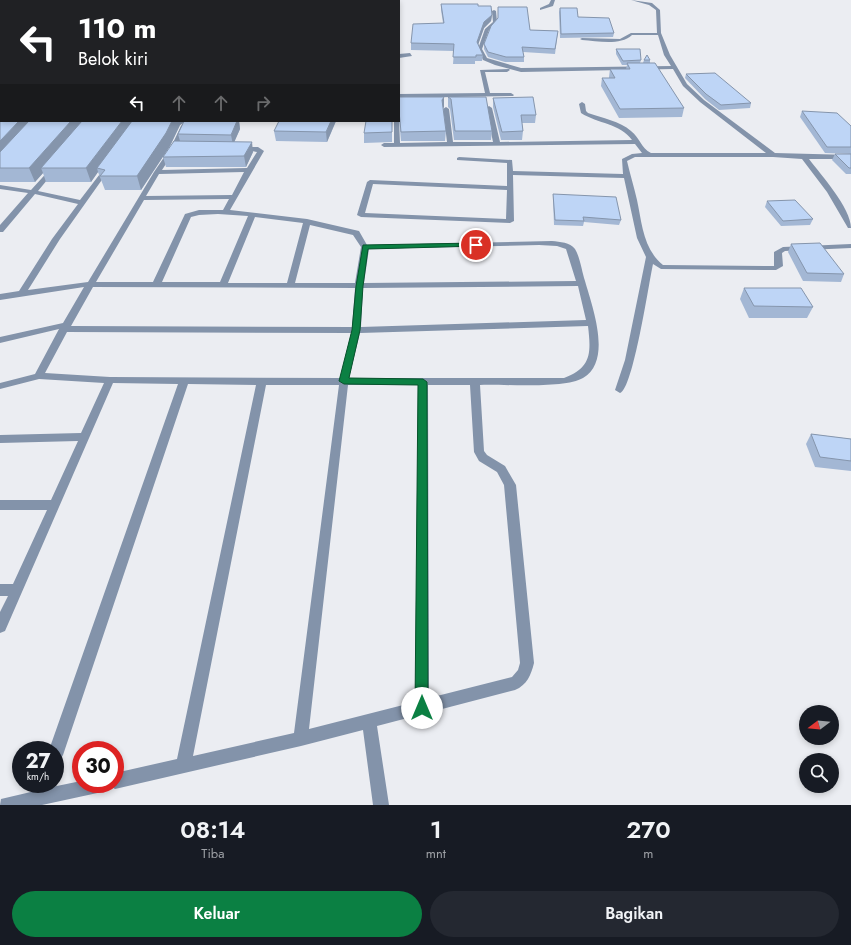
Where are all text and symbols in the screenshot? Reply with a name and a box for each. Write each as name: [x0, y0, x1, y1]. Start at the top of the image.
text: 110 m: [78, 8, 156, 49]
icon: left: [12, 16, 64, 68]
text: Belok kiri: [78, 46, 148, 72]
icon: left: [126, 92, 148, 114]
icon: ahead: [168, 92, 190, 114]
icon: ahead: [210, 92, 232, 114]
icon: right: [252, 92, 274, 114]
pin: [459, 228, 493, 262]
icon: arrive: [465, 234, 487, 256]
position arrow: [401, 687, 443, 729]
north arrow: [799, 705, 839, 745]
map controls: [799, 705, 839, 793]
speed limit sign: 30: [72, 741, 124, 793]
text: 27: [25, 747, 51, 776]
button: search: [799, 753, 839, 793]
text: km/h: [27, 769, 49, 784]
text: 08:14: [180, 812, 245, 847]
text: 1: [430, 812, 442, 847]
text: 270: [626, 812, 671, 847]
text: Tiba: [201, 844, 224, 863]
text: mnt: [426, 844, 446, 863]
text: m: [643, 844, 653, 863]
button: Keluar: [12, 891, 422, 937]
button: Bagikan: [430, 891, 839, 937]

